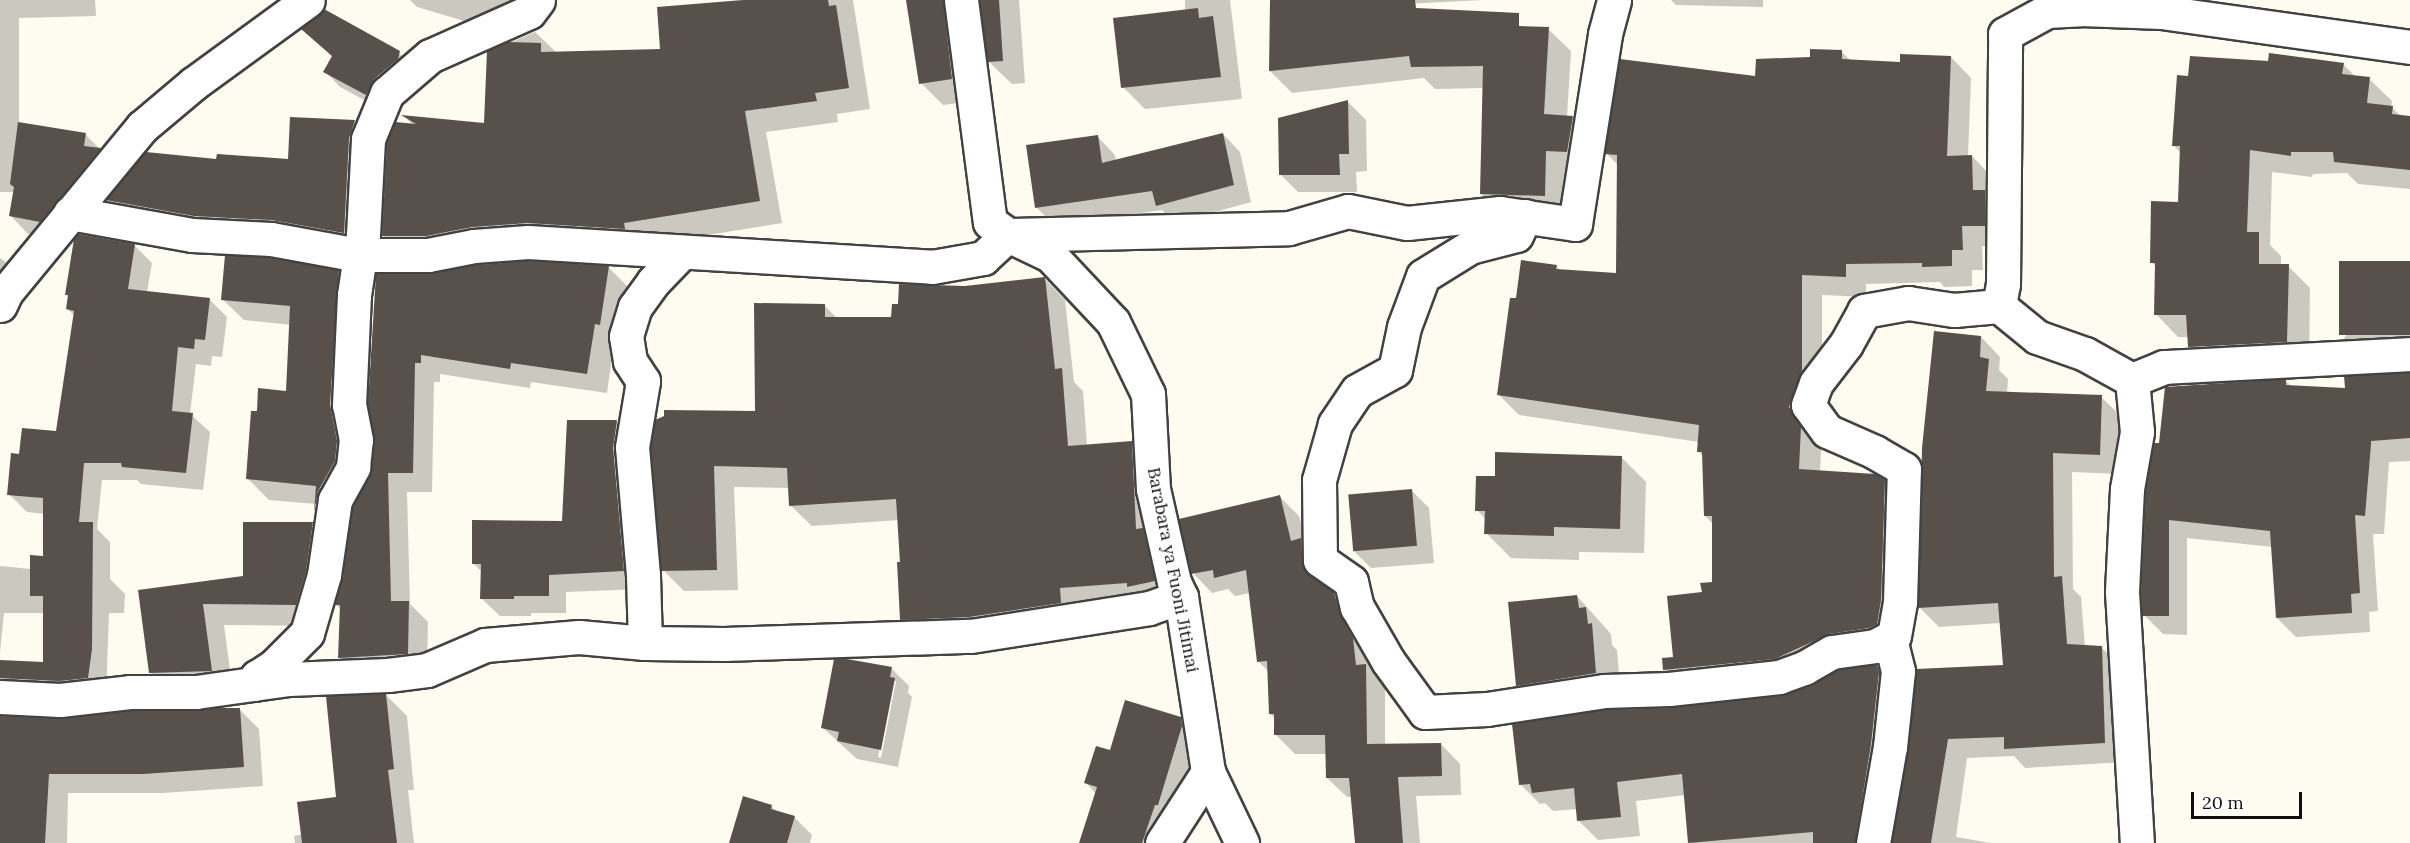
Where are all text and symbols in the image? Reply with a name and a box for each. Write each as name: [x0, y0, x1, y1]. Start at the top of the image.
street label: Barabara ya Fuoni Jitimai: [1142, 466, 1204, 674]
scale bar: [2194, 780, 2305, 818]
text: 20 m: [2202, 791, 2244, 814]

